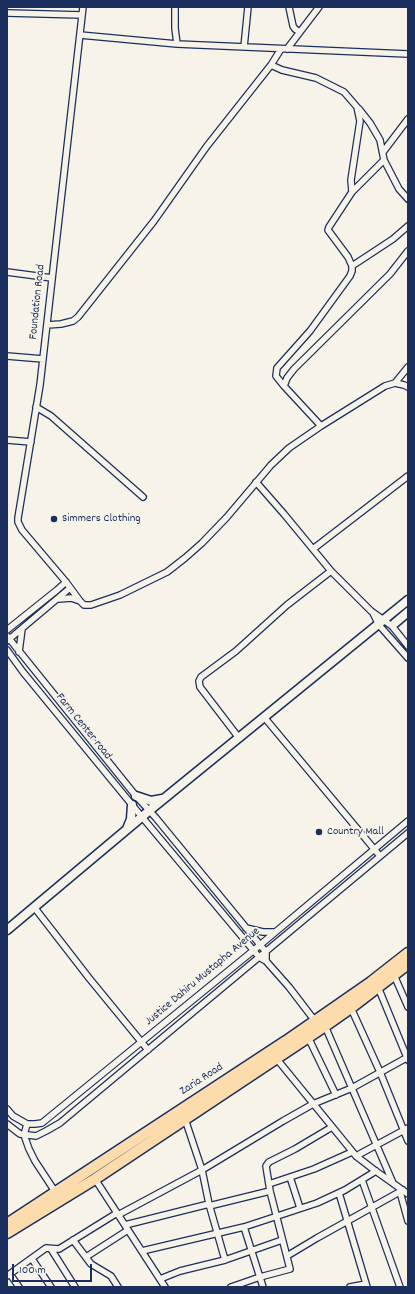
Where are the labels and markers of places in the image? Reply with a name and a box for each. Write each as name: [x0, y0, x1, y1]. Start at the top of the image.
place label: Simmers Clothing: [62, 512, 141, 526]
marker: Simmers Clothing: [49, 514, 59, 524]
place label: Country Mall: [327, 825, 384, 839]
marker: Country Mall: [314, 827, 324, 837]

